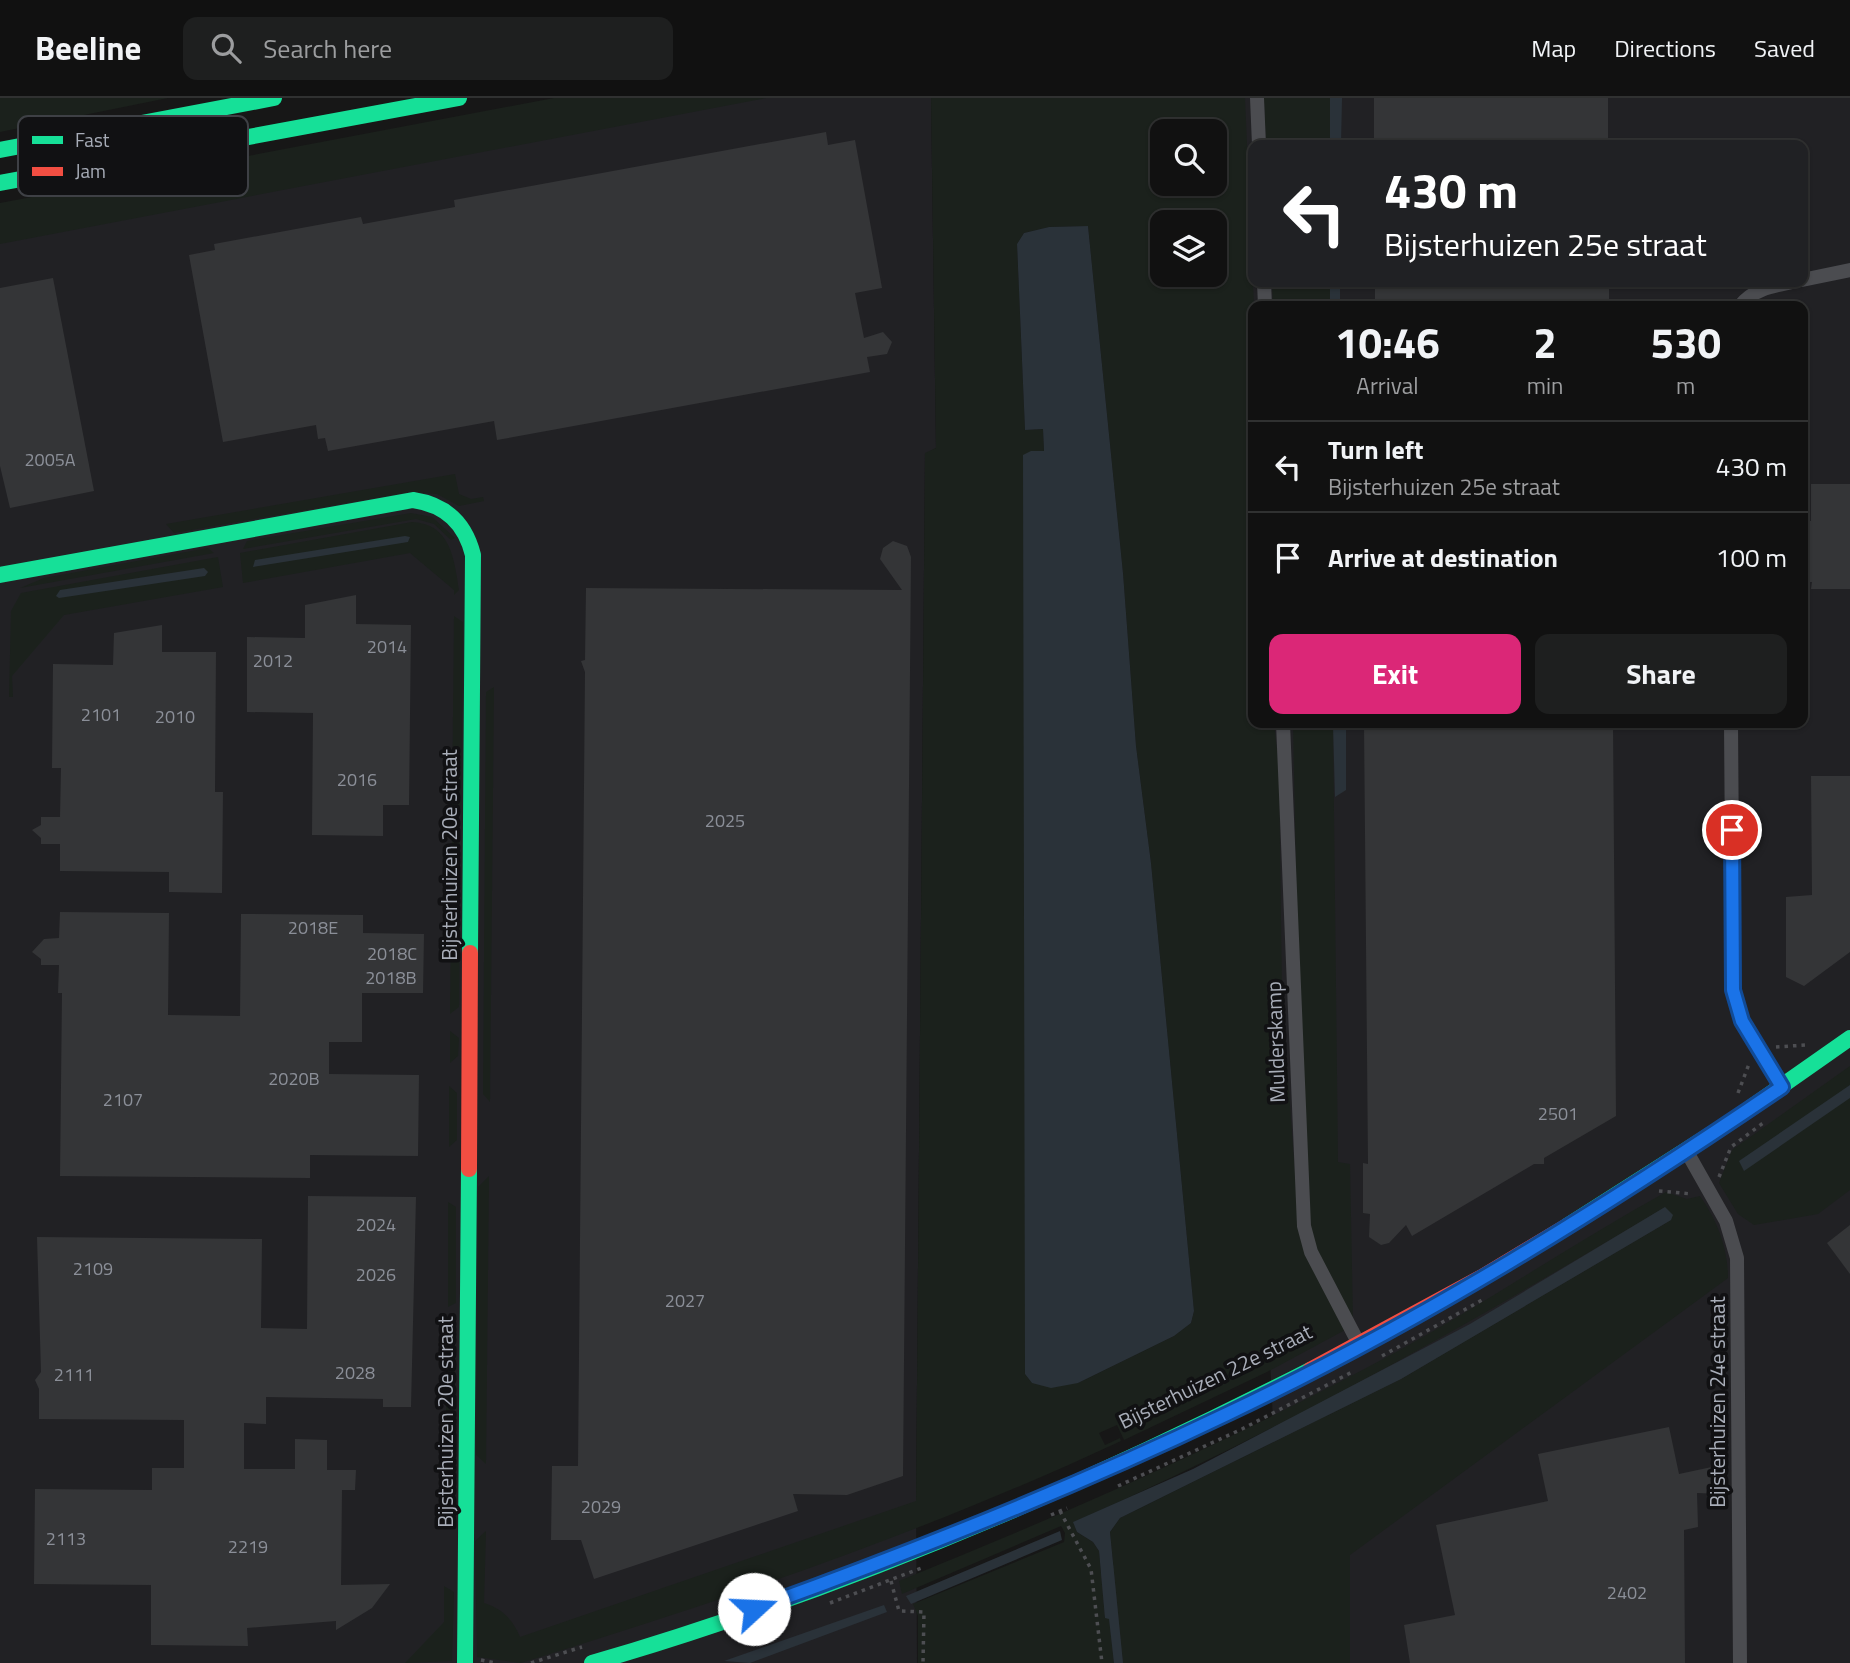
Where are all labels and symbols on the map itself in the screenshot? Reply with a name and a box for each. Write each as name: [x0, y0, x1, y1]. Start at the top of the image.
legend: [18, 116, 248, 196]
text: Fast: [75, 125, 110, 154]
text: Jam: [75, 156, 106, 185]
house number: 2005A: [24, 446, 76, 473]
house number: 2014: [367, 633, 407, 660]
house number: 2012: [253, 647, 293, 674]
house number: 2101: [81, 701, 121, 728]
house number: 2010: [155, 703, 195, 730]
street label: Bijsterhuizen 20e straat: [433, 749, 465, 961]
house number: 2016: [337, 766, 377, 793]
pin: [1702, 800, 1762, 860]
house number: 2025: [705, 807, 745, 834]
house number: 2018E: [288, 914, 338, 941]
house number: 2018C: [367, 940, 417, 967]
house number: 2018B: [365, 964, 417, 991]
street label: Mulderskamp: [1257, 981, 1293, 1103]
house number: 2020B: [268, 1065, 320, 1092]
house number: 2107: [103, 1086, 143, 1113]
house number: 2501: [1538, 1100, 1578, 1127]
house number: 2024: [356, 1211, 396, 1238]
house number: 2109: [73, 1255, 113, 1282]
house number: 2026: [356, 1261, 396, 1288]
house number: 2027: [665, 1287, 705, 1314]
street label: Bijsterhuizen 24e straat: [1701, 1296, 1733, 1508]
street label: Bijsterhuizen 22e straat: [1113, 1315, 1318, 1437]
street label: Bijsterhuizen 20e straat: [429, 1316, 461, 1528]
house number: 2028: [335, 1359, 375, 1386]
house number: 2111: [54, 1361, 94, 1388]
house number: 2029: [581, 1493, 621, 1520]
house number: 2113: [46, 1525, 86, 1552]
house number: 2219: [228, 1533, 268, 1560]
position arrow: [717, 1572, 791, 1646]
house number: 2402: [1607, 1579, 1647, 1606]

